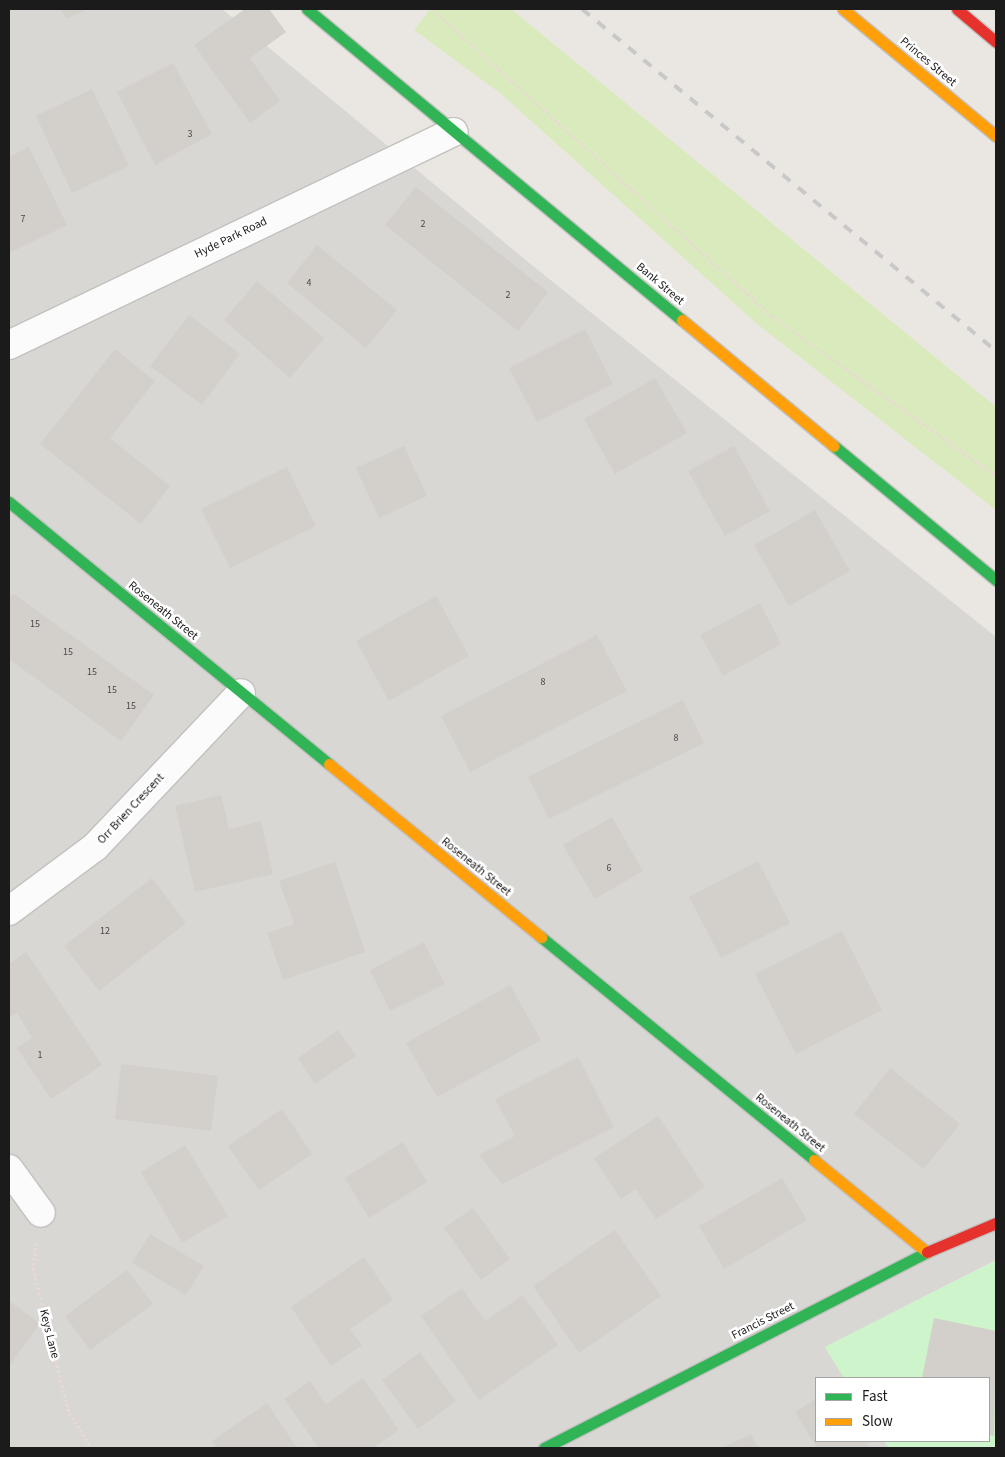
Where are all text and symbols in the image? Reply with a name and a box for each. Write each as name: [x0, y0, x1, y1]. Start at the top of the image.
street label: Princes Street: [897, 34, 959, 90]
house number: 3: [188, 129, 192, 141]
house number: 7: [21, 214, 25, 226]
street label: Hyde Park Road: [192, 214, 270, 262]
house number: 2: [421, 219, 425, 231]
street label: Bank Street: [633, 260, 687, 308]
house number: 4: [307, 278, 311, 290]
house number: 2: [506, 290, 510, 302]
street label: Roseneath Street: [125, 579, 201, 643]
house number: 15: [30, 619, 40, 631]
house number: 15: [63, 647, 73, 659]
house number: 15: [87, 667, 97, 679]
house number: 8: [541, 677, 545, 689]
house number: 15: [107, 685, 117, 697]
house number: 15: [126, 701, 136, 713]
house number: 8: [674, 733, 678, 745]
street label: Orr Brien Crescent: [95, 771, 167, 847]
street label: Roseneath Street: [438, 835, 514, 899]
house number: 6: [607, 863, 611, 875]
house number: 12: [100, 926, 110, 938]
house number: 1: [38, 1050, 42, 1062]
street label: Roseneath Street: [752, 1091, 828, 1155]
street label: Francis Street: [729, 1299, 797, 1343]
street label: Keys Lane: [36, 1308, 62, 1360]
legend: [815, 1377, 990, 1442]
text: Fast: [862, 1386, 888, 1407]
text: Slow: [862, 1411, 893, 1432]

